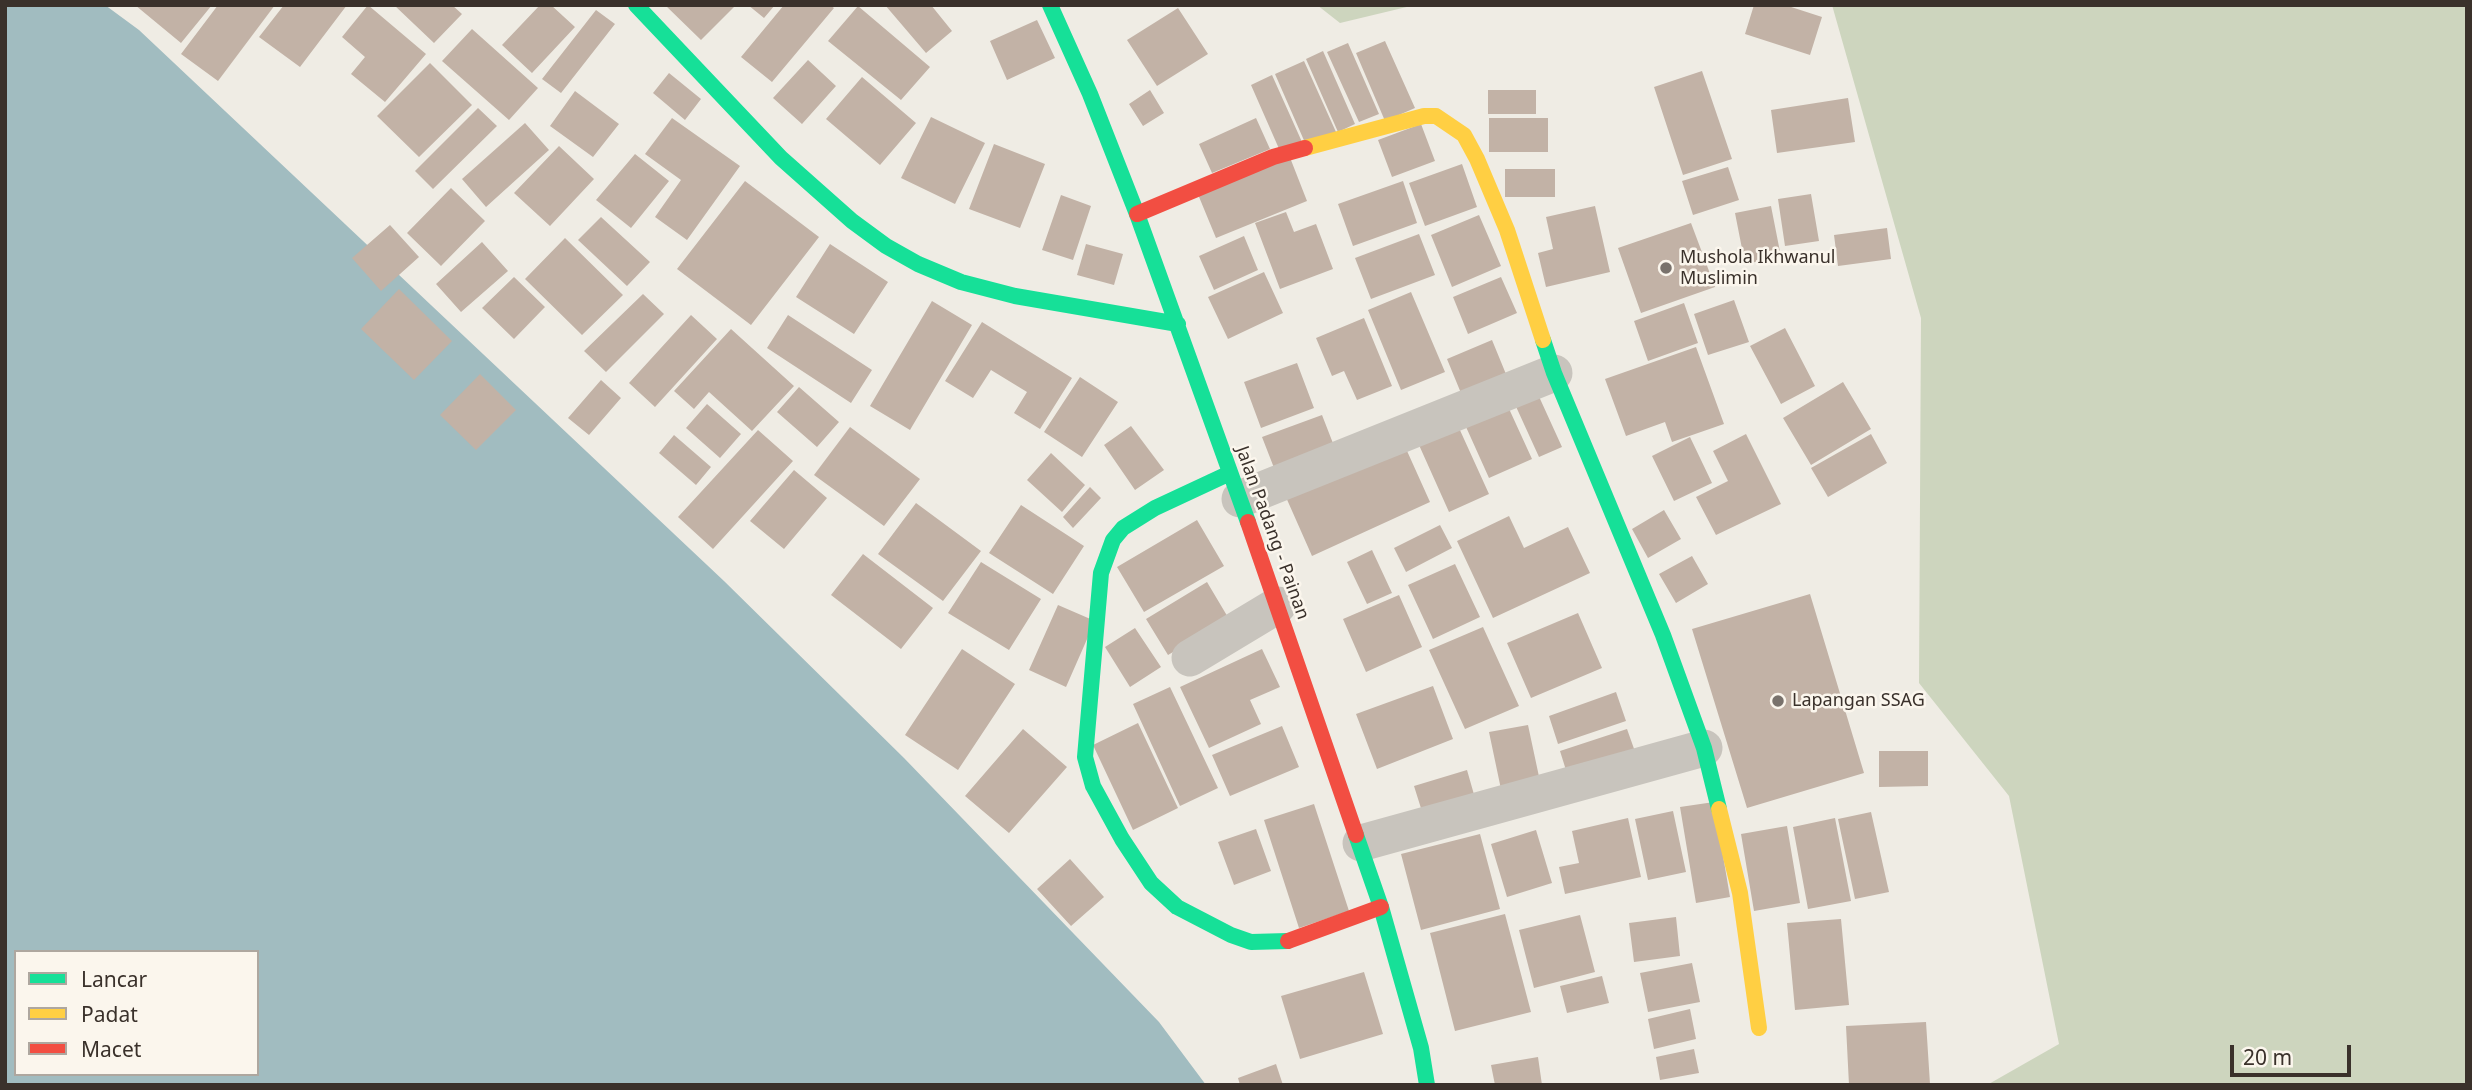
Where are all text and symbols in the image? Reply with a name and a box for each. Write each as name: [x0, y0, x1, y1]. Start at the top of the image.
place label: Mushola Ikhwanul Muslimin: [1680, 247, 1835, 290]
marker: Mushola Ikhwanul Muslimin: [1658, 260, 1674, 276]
street label: Jalan Padang - Painan: [1231, 443, 1313, 623]
place label: Lapangan SSAG: [1792, 690, 1925, 712]
marker: Lapangan SSAG: [1770, 693, 1786, 709]
legend: [14, 950, 259, 1076]
text: Lancar: [81, 965, 147, 993]
text: Padat: [81, 1000, 138, 1028]
scale bar: [2234, 1030, 2355, 1074]
text: Macet: [81, 1035, 141, 1063]
text: 20 m: [2243, 1043, 2292, 1071]

